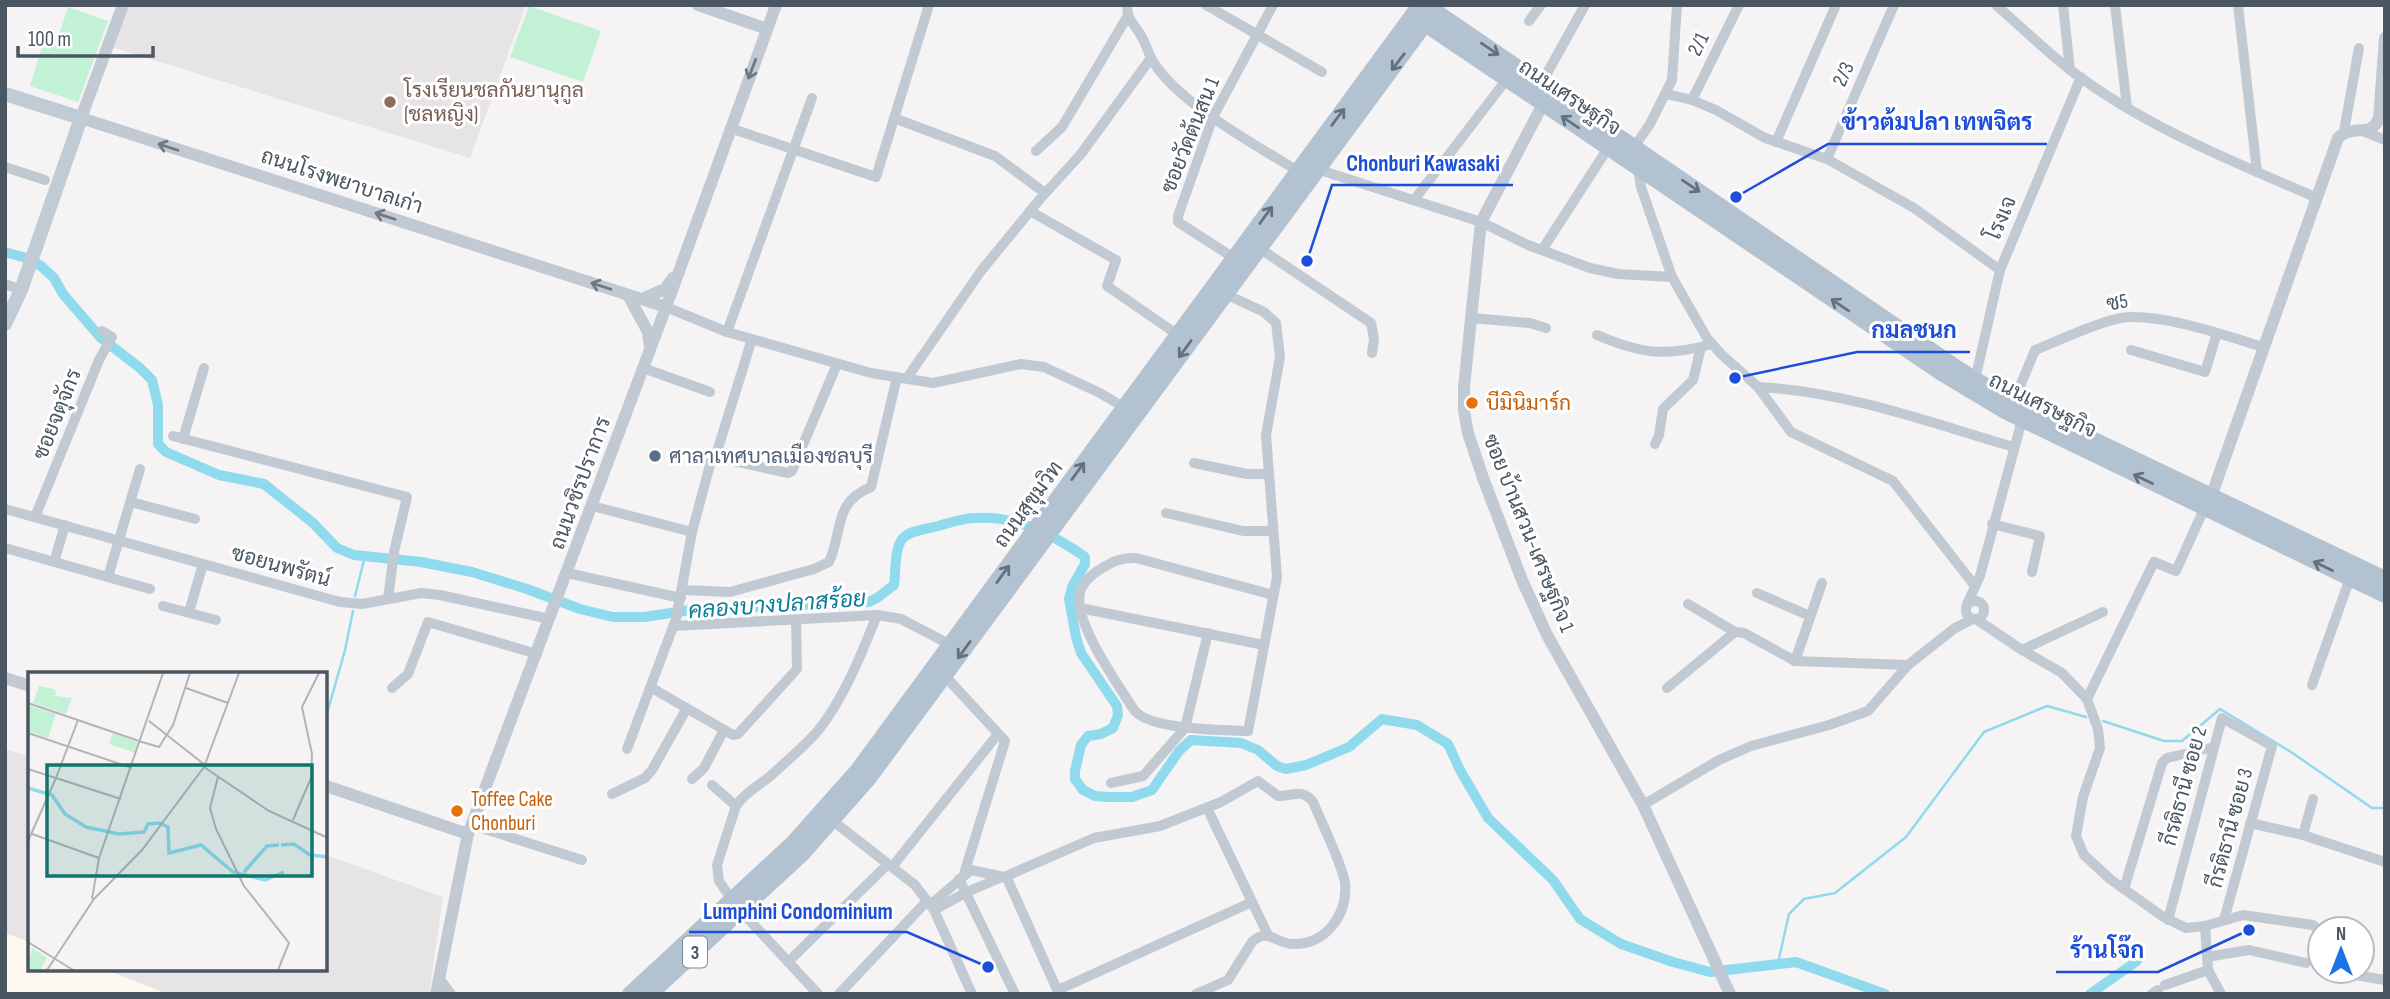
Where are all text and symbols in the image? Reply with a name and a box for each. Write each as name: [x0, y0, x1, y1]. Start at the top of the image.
scale bar: [18, 14, 152, 58]
text: 100 m: [28, 27, 71, 52]
street label: 2/1: [1682, 28, 1715, 60]
one-way arrow: [1480, 42, 1499, 56]
one-way arrow: [1390, 52, 1405, 70]
street label: ถนนเศรษฐกิจ: [1514, 54, 1625, 141]
one-way arrow: [745, 58, 757, 80]
street label: 2/3: [1827, 58, 1860, 90]
street label: ซอยวัดต้นสน 1: [1156, 73, 1225, 197]
place label: โรงเรียนชลกันยานุกูล (ชลหญิง): [403, 77, 584, 127]
marker: โรงเรียนชลกันยานุกูล (ชลหญิง): [382, 94, 398, 110]
callout: ข้าวต้มปลา เทพจิตร: [1828, 100, 2047, 144]
text: ข้าวต้มปลา เทพจิตร: [1841, 106, 2033, 137]
one-way arrow: [1331, 108, 1346, 127]
one-way arrow: [1561, 115, 1580, 130]
one-way arrow: [158, 139, 180, 152]
callout: Chonburi Kawasaki: [1332, 141, 1513, 185]
street label: ถนนโรงพยาบาลเก่า: [258, 143, 426, 219]
text: Chonburi Kawasaki: [1346, 150, 1500, 178]
one-way arrow: [1680, 179, 1700, 193]
street label: โรงเจ: [1980, 192, 2022, 245]
one-way arrow: [1258, 206, 1273, 225]
one-way arrow: [374, 209, 396, 222]
one-way arrow: [591, 279, 613, 291]
street label: ซ5: [2104, 288, 2130, 317]
one-way arrow: [1831, 297, 1850, 312]
callout: กมลชนก: [1857, 308, 1970, 352]
text: กมลชนก: [1871, 317, 1957, 345]
one-way arrow: [1178, 339, 1192, 358]
street label: ซอยจตุจักร: [28, 365, 88, 464]
street label: ถนนเศรษฐกิจ: [1985, 368, 2101, 443]
place label: บีมินิมาร์ก: [1486, 389, 1571, 416]
marker: บีมินิมาร์ก: [1464, 395, 1480, 411]
street label: ถนนวชิรปราการ: [545, 414, 616, 553]
street label: ซอย บ้านสวน-เศรษฐกิจ 1: [1477, 431, 1580, 636]
place label: ศาลาเทศบาลเมืองชลบุรี: [669, 442, 873, 470]
marker: ศาลาเทศบาลเมืองชลบุรี: [647, 448, 663, 464]
street label: ถนนสุขุมวิท: [989, 456, 1069, 553]
one-way arrow: [1071, 462, 1085, 481]
one-way arrow: [2133, 471, 2154, 485]
street label: ซอยนพรัตน์: [228, 538, 334, 593]
one-way arrow: [2313, 558, 2334, 572]
one-way arrow: [995, 565, 1010, 584]
water label: คลองบางปลาสร้อย: [687, 584, 867, 625]
one-way arrow: [957, 640, 971, 659]
inset map: [28, 672, 327, 971]
street label: กีรติธานี ซอย 2: [2156, 723, 2212, 849]
street label: กีรติธานี ซอย 3: [2202, 765, 2258, 891]
place label: Toffee Cake Chonburi: [471, 787, 553, 836]
marker: Toffee Cake Chonburi: [449, 803, 465, 819]
callout: Lumphini Condominium: [689, 888, 907, 932]
text: Lumphini Condominium: [703, 898, 893, 926]
north arrow: [2306, 915, 2376, 985]
text: N: [2336, 923, 2346, 946]
callout: ร้านโจ๊ก: [2056, 928, 2158, 972]
text: ร้านโจ๊ก: [2070, 934, 2144, 965]
road number: 3: [683, 936, 707, 968]

